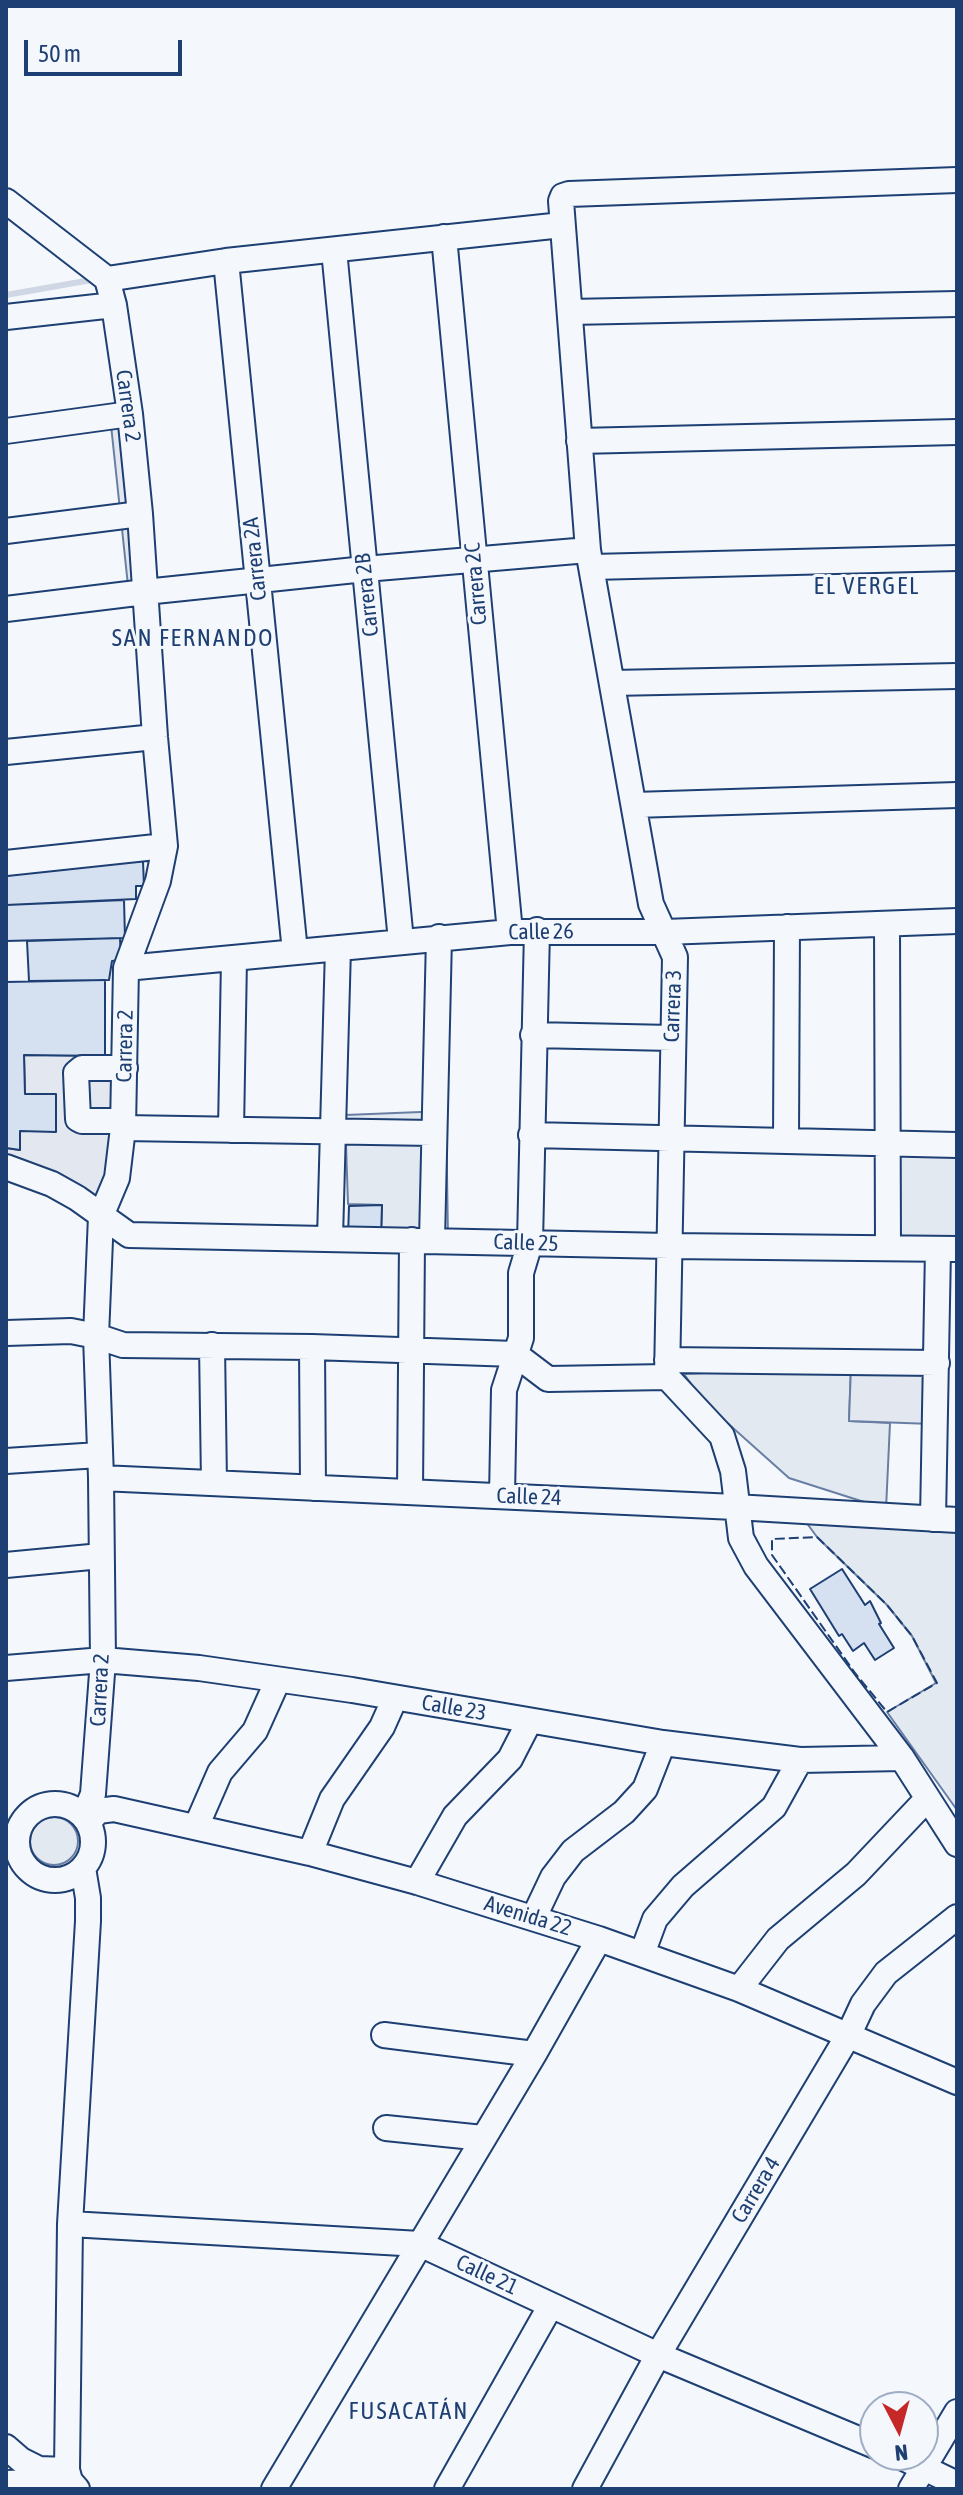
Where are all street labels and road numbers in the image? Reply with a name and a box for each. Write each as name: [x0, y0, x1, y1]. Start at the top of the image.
street label: Carrera 2: [110, 368, 146, 444]
street label: Carrera 2A: [238, 516, 272, 602]
street label: Carrera 2C: [459, 542, 493, 626]
street label: Carrera 2B: [350, 552, 384, 638]
street label: Calle 26: [508, 918, 574, 946]
street label: Carrera 3: [659, 969, 687, 1043]
street label: Carrera 2: [111, 1009, 139, 1083]
street label: Calle 25: [493, 1229, 559, 1257]
street label: Calle 24: [496, 1483, 562, 1511]
street label: Carrera 2: [85, 1653, 115, 1727]
street label: Calle 23: [420, 1689, 488, 1727]
street label: Avenida 22: [481, 1890, 575, 1942]
street label: Carrera 4: [726, 2152, 786, 2228]
street label: Calle 21: [452, 2249, 522, 2301]

